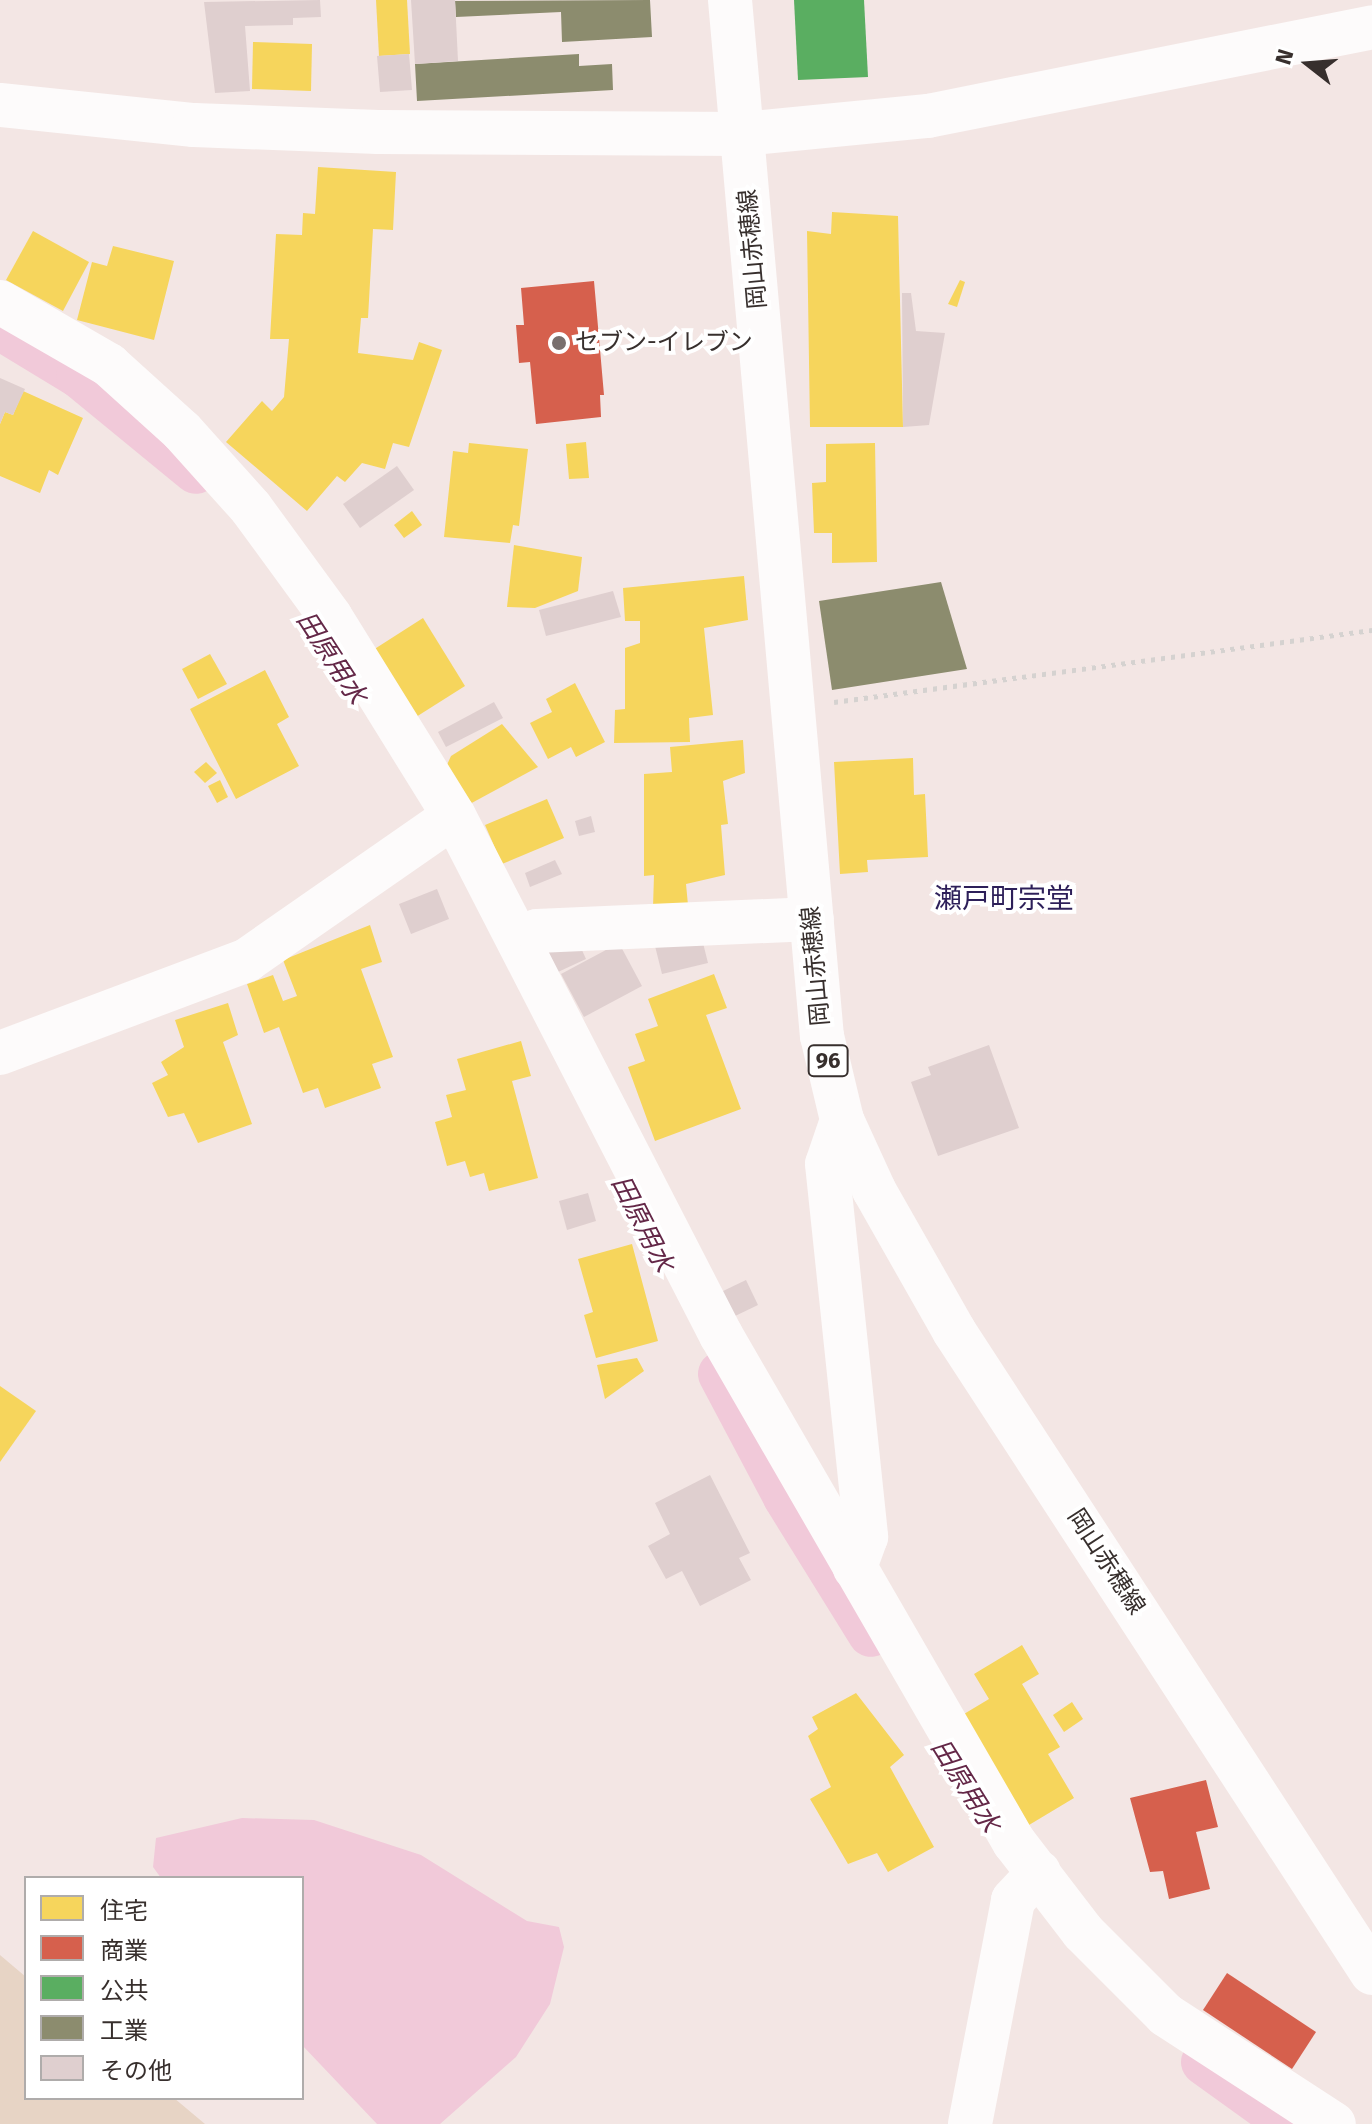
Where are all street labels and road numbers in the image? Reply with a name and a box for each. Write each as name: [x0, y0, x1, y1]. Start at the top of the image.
street label: 岡山赤穂線: [733, 188, 773, 310]
street label: 岡山赤穂線: [796, 905, 836, 1027]
road number: 96: [806, 1043, 850, 1079]
street label: 岡山赤穂線: [1061, 1504, 1151, 1620]

